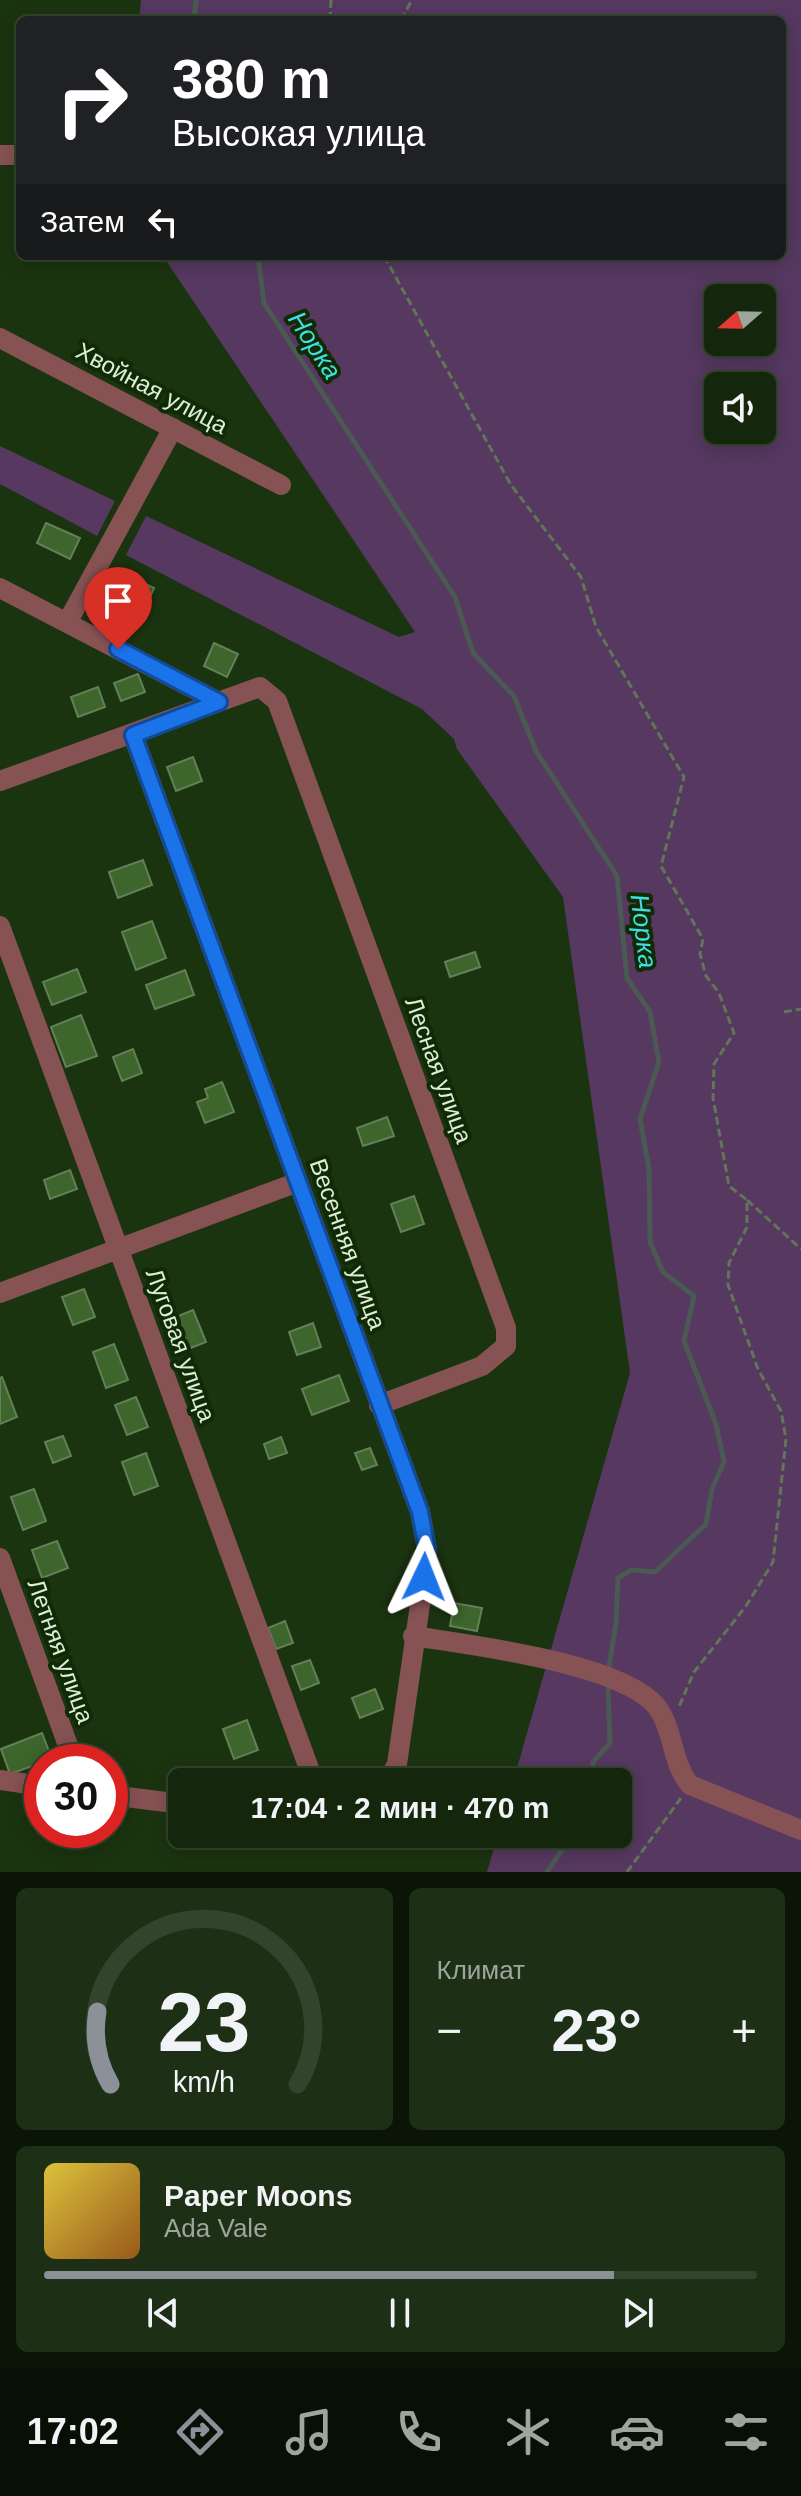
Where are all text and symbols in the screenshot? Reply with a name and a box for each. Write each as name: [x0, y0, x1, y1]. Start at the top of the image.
text: 380 m: [172, 47, 331, 110]
icon: right: [40, 48, 144, 152]
text: Высокая улица: [172, 113, 425, 154]
icon: left: [141, 200, 185, 244]
text: Затем: [40, 205, 125, 238]
north arrow: [704, 284, 776, 356]
map controls: [704, 284, 776, 444]
water label: Норка: [282, 306, 348, 384]
street label: Хвойная улица: [72, 337, 233, 440]
button: sound: [704, 372, 776, 444]
pin: [84, 567, 152, 649]
icon: arrive: [96, 579, 140, 623]
water label: Норка: [625, 892, 663, 970]
street label: Лесная улица: [400, 993, 478, 1147]
street label: Весенняя улица: [305, 1155, 392, 1334]
street label: Луговая улица: [141, 1265, 221, 1426]
position arrow: [382, 1535, 466, 1619]
street label: Летняя улица: [22, 1575, 100, 1727]
speed limit sign: 30: [24, 1744, 128, 1848]
text: 17:04 · 2 мин · 470 m: [251, 1791, 549, 1824]
text: Климат: [437, 1955, 525, 1985]
text: 23: [158, 1976, 251, 2069]
text: 23°: [551, 1997, 642, 2064]
text: −: [437, 2006, 462, 2055]
text: +: [731, 2006, 757, 2055]
text: km/h: [173, 2066, 235, 2098]
text: Paper Moons: [164, 2179, 352, 2212]
text: Ada Vale: [164, 2213, 268, 2243]
icon: previous: [141, 2291, 185, 2335]
icon: pause: [378, 2291, 422, 2335]
icon: next: [616, 2291, 660, 2335]
icon: directions: [172, 2404, 228, 2460]
icon: music: [281, 2404, 337, 2460]
icon: phone: [391, 2404, 447, 2460]
icon: climate: [500, 2404, 556, 2460]
icon: car: [609, 2404, 665, 2460]
icon: filters: [718, 2404, 774, 2460]
text: 17:02: [27, 2411, 119, 2452]

